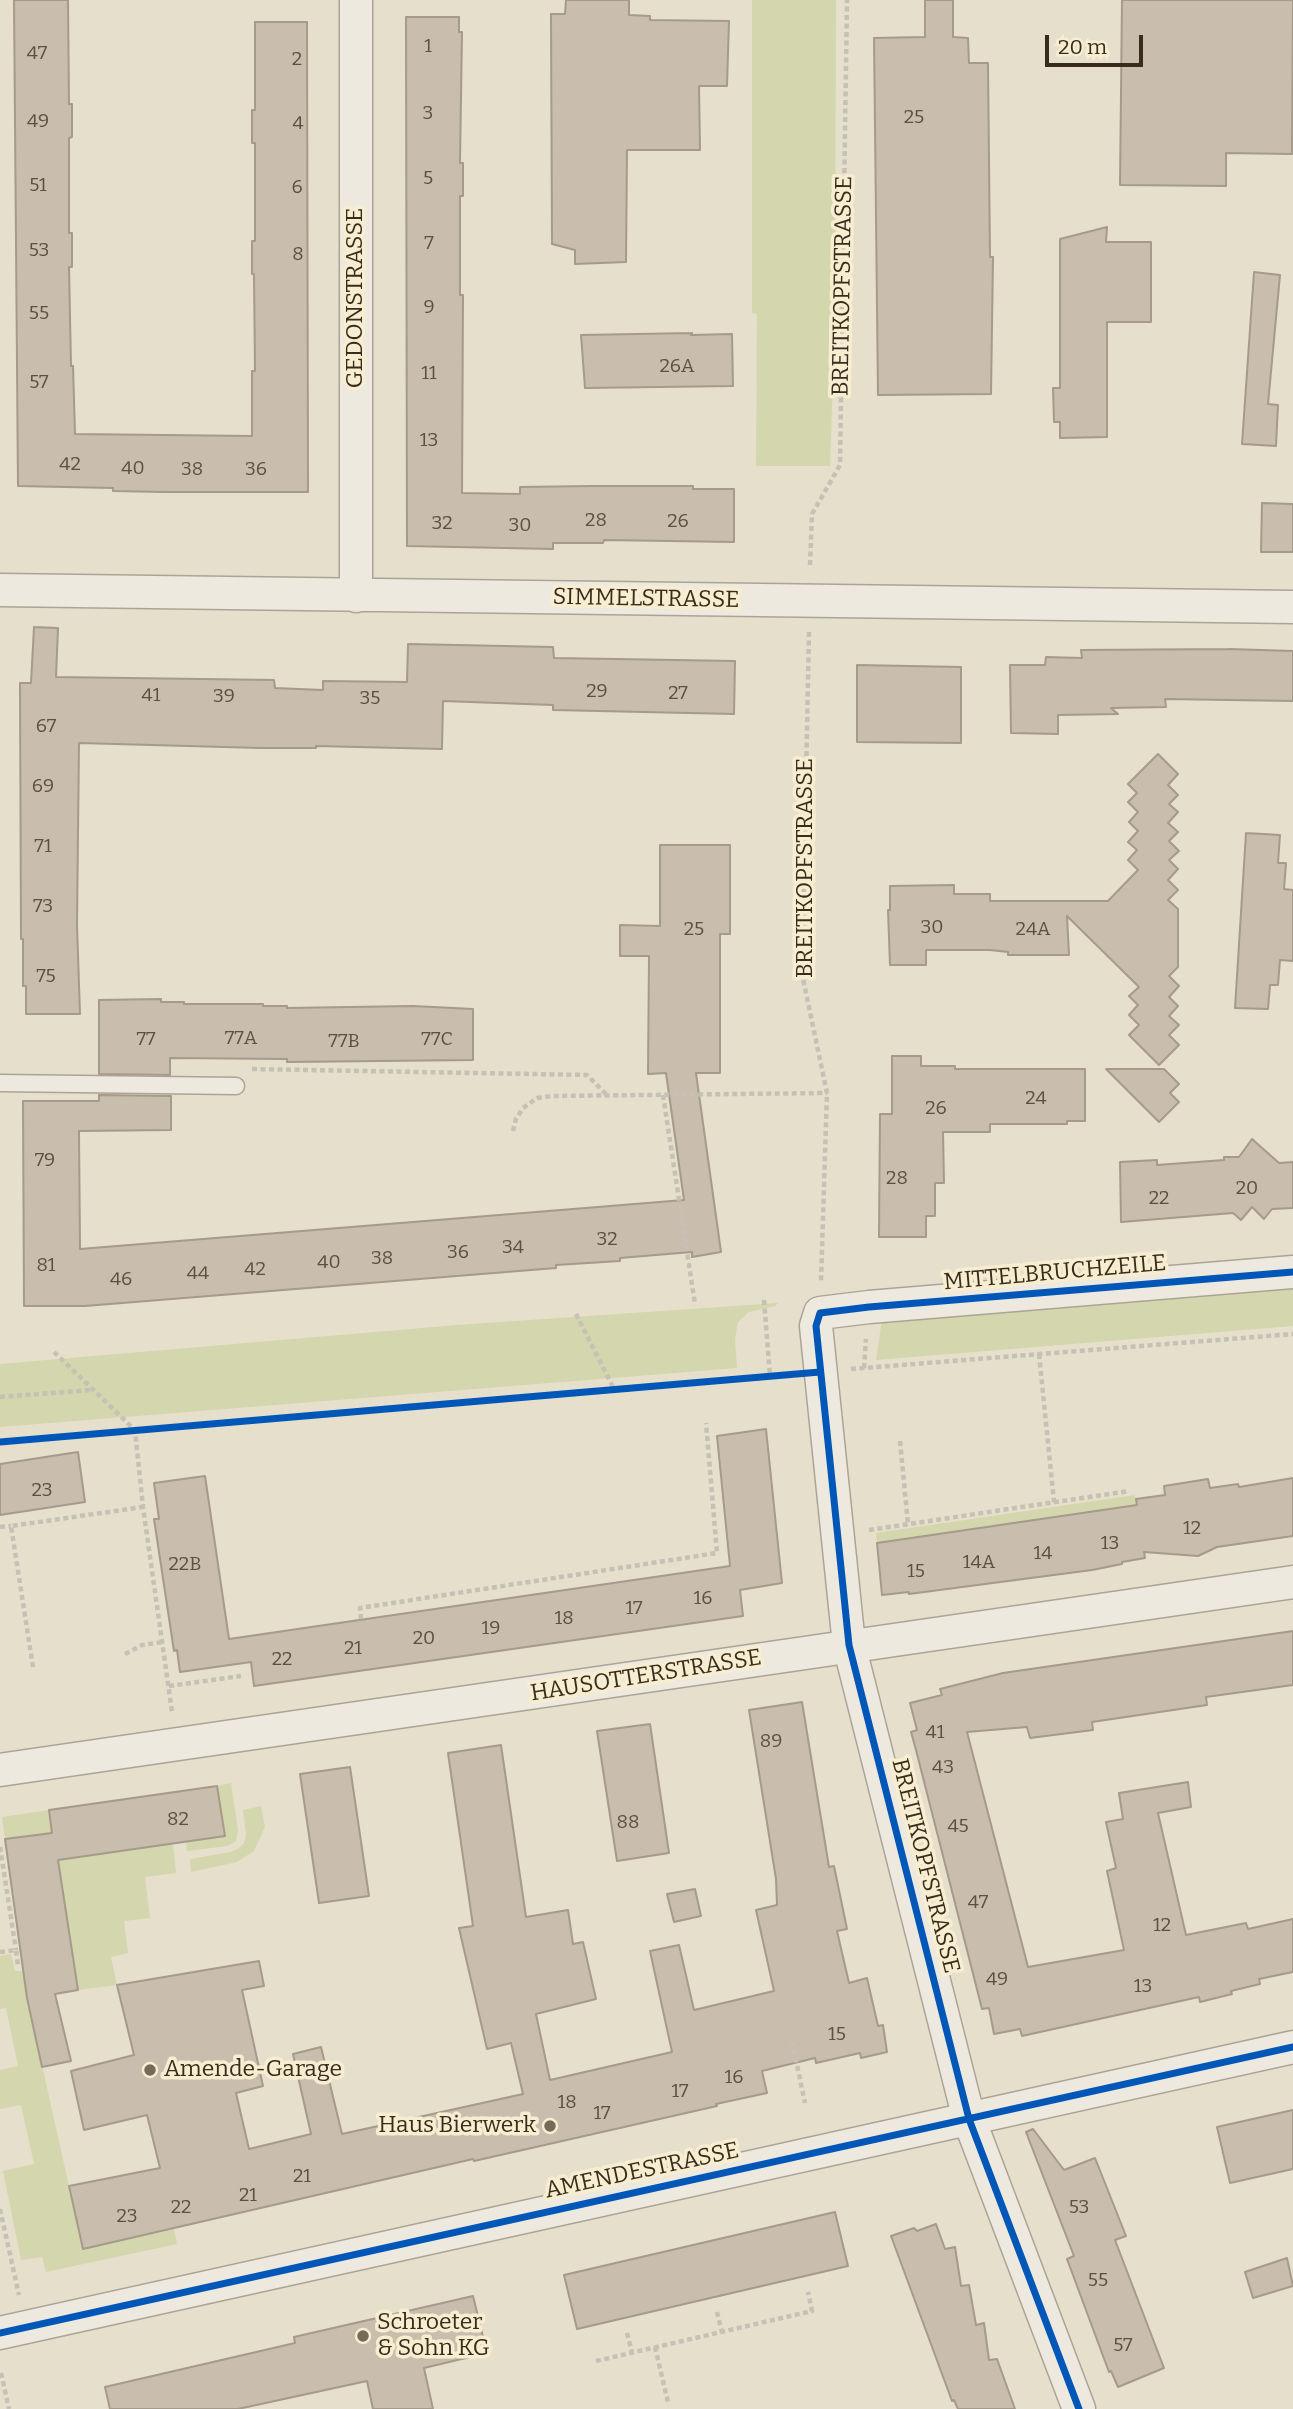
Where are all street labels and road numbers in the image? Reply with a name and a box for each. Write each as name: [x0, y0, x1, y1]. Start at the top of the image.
street label: BREITKOPFSTRASSE: [827, 176, 859, 396]
street label: GEDONSTRASSE: [342, 208, 370, 388]
street label: SIMMELSTRASSE: [552, 584, 740, 614]
street label: BREITKOPFSTRASSE: [792, 758, 820, 978]
street label: MITTELBRUCHZEILE: [943, 1250, 1167, 1296]
street label: HAUSOTTERSTRASSE: [528, 1644, 764, 1708]
street label: BREITKOPFSTRASSE: [885, 1756, 965, 1976]
street label: AMENDESTRASSE: [543, 2137, 741, 2205]

